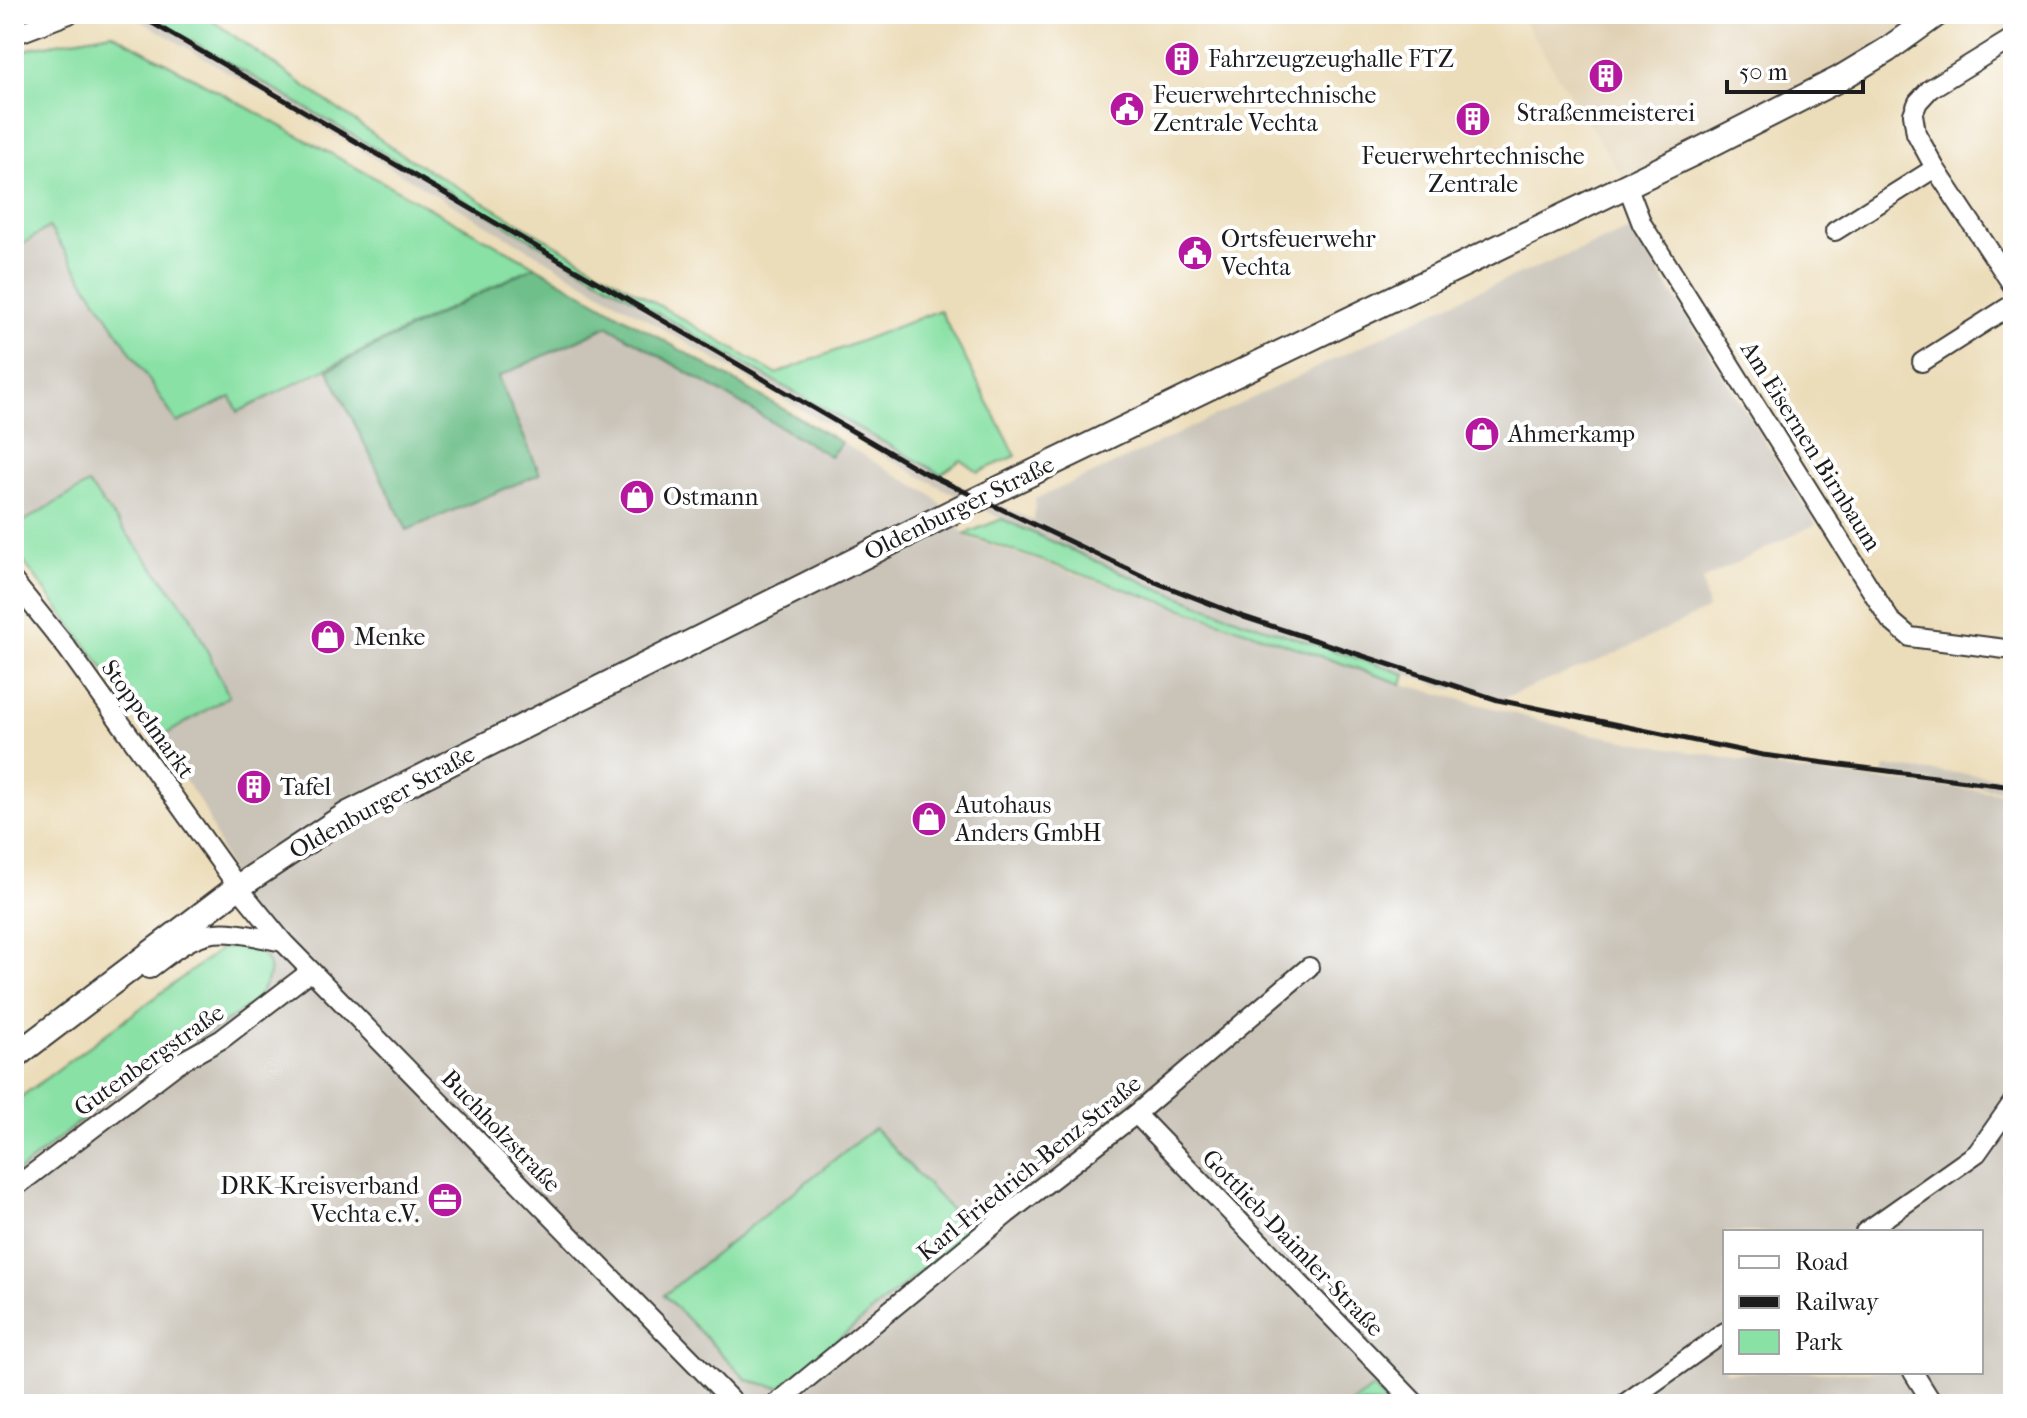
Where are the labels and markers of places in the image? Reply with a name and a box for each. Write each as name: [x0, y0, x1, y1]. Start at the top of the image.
building icon: Fahrzeugzeughalle FTZ: [1163, 40, 1201, 78]
place label: Fahrzeugzeughalle FTZ: [1208, 45, 1454, 73]
building icon: Straßenmeisterei: [1587, 57, 1625, 95]
place label: Feuerwehrtechnische Zentrale Vechta: [1153, 81, 1376, 137]
public building icon: Feuerwehrtechnische Zentrale Vechta: [1108, 90, 1146, 128]
place label: Straßenmeisterei: [1517, 99, 1695, 127]
building icon: Feuerwehrtechnische Zentrale: [1454, 100, 1492, 138]
place label: Feuerwehrtechnische Zentrale: [1361, 142, 1585, 198]
place label: Ortsfeuerwehr Vechta: [1220, 225, 1376, 281]
public building icon: Ortsfeuerwehr Vechta: [1176, 234, 1214, 272]
shop icon: Ahmerkamp: [1463, 415, 1501, 453]
place label: Ahmerkamp: [1507, 420, 1635, 448]
shop icon: Ostmann: [618, 478, 656, 516]
place label: Ostmann: [663, 483, 758, 511]
shop icon: Menke: [309, 618, 347, 656]
place label: Menke: [354, 623, 425, 651]
building icon: Tafel: [235, 768, 273, 806]
place label: Tafel: [280, 773, 332, 801]
place label: Autohaus Anders GmbH: [954, 791, 1102, 847]
shop icon: Autohaus Anders GmbH: [910, 800, 948, 838]
place label: DRK-Kreisverband Vechta e.V.: [220, 1172, 420, 1228]
office icon: DRK-Kreisverband Vechta e.V.: [426, 1181, 464, 1219]

